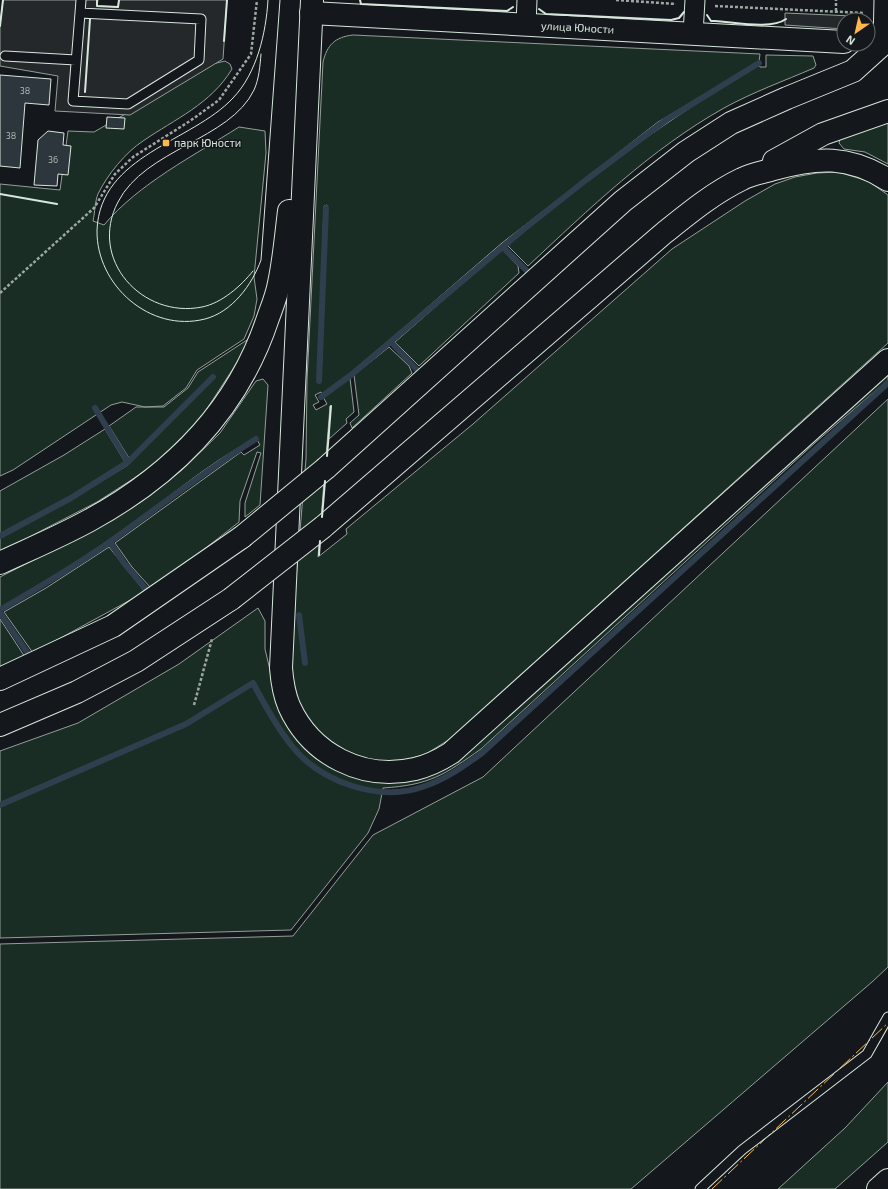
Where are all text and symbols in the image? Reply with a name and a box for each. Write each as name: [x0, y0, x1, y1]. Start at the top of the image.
north arrow: [836, 12, 876, 52]
street label: улица Юности: [541, 19, 615, 35]
text: N: [843, 33, 857, 48]
house number: 38: [20, 85, 30, 96]
house number: 38: [6, 130, 16, 141]
place label: парк Юности: [174, 136, 241, 149]
marker: парк Юности: [161, 138, 171, 148]
house number: 36: [48, 154, 58, 165]

